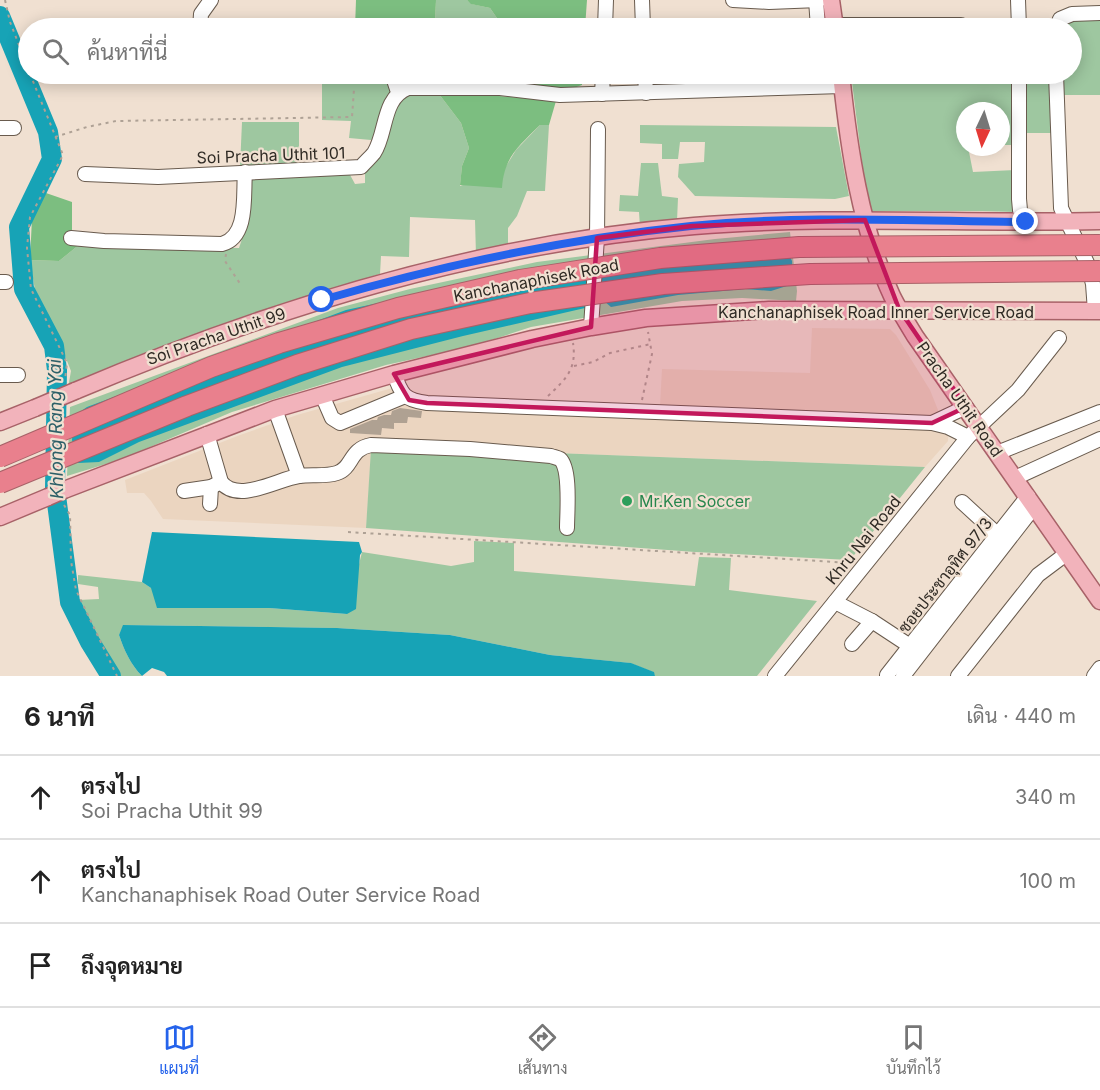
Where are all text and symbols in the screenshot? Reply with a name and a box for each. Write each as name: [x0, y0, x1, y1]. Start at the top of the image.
search box: [18, 18, 1082, 84]
icon: search: [39, 35, 72, 68]
text: ค้นหาที่นี่: [87, 39, 167, 65]
north arrow: [956, 102, 1010, 156]
street label: Soi Pracha Uthit 101: [196, 142, 346, 168]
route end: [1012, 208, 1038, 234]
street label: Kanchanaphisek Road: [452, 254, 620, 306]
route start: [308, 286, 334, 312]
street label: Kanchanaphisek Road Inner Service Road: [718, 302, 1034, 322]
street label: Soi Pracha Uthit 99: [144, 303, 288, 369]
street label: Pracha Uthit Road: [913, 338, 1007, 460]
water label: Khlong Rang Yai: [44, 358, 67, 499]
place label: Mr.Ken Soccer: [639, 491, 750, 511]
street label: Khru Nai Road: [821, 492, 905, 588]
marker: Mr.Ken Soccer: [620, 494, 634, 508]
street label: ซอยประชาอุทิศ 97/3: [894, 513, 998, 638]
text: 6 นาที: [24, 701, 95, 732]
text: เดิน · 440 m: [967, 704, 1076, 728]
text: ตรงไป: [81, 773, 141, 799]
icon: ahead: [24, 781, 57, 814]
text: 340 m: [1015, 785, 1076, 809]
text: Soi Pracha Uthit 99: [81, 799, 263, 823]
text: ตรงไป: [81, 857, 141, 883]
icon: ahead: [24, 865, 57, 898]
text: 100 m: [1019, 869, 1076, 893]
text: Kanchanaphisek Road Outer Service Road: [81, 883, 480, 907]
icon: arrive: [24, 949, 57, 982]
text: ถึงจุดหมาย: [81, 953, 183, 979]
tab: แผนที่: [159, 1021, 199, 1078]
tab: เส้นทาง: [518, 1021, 568, 1078]
tab: บันทึกไว้: [886, 1021, 941, 1078]

